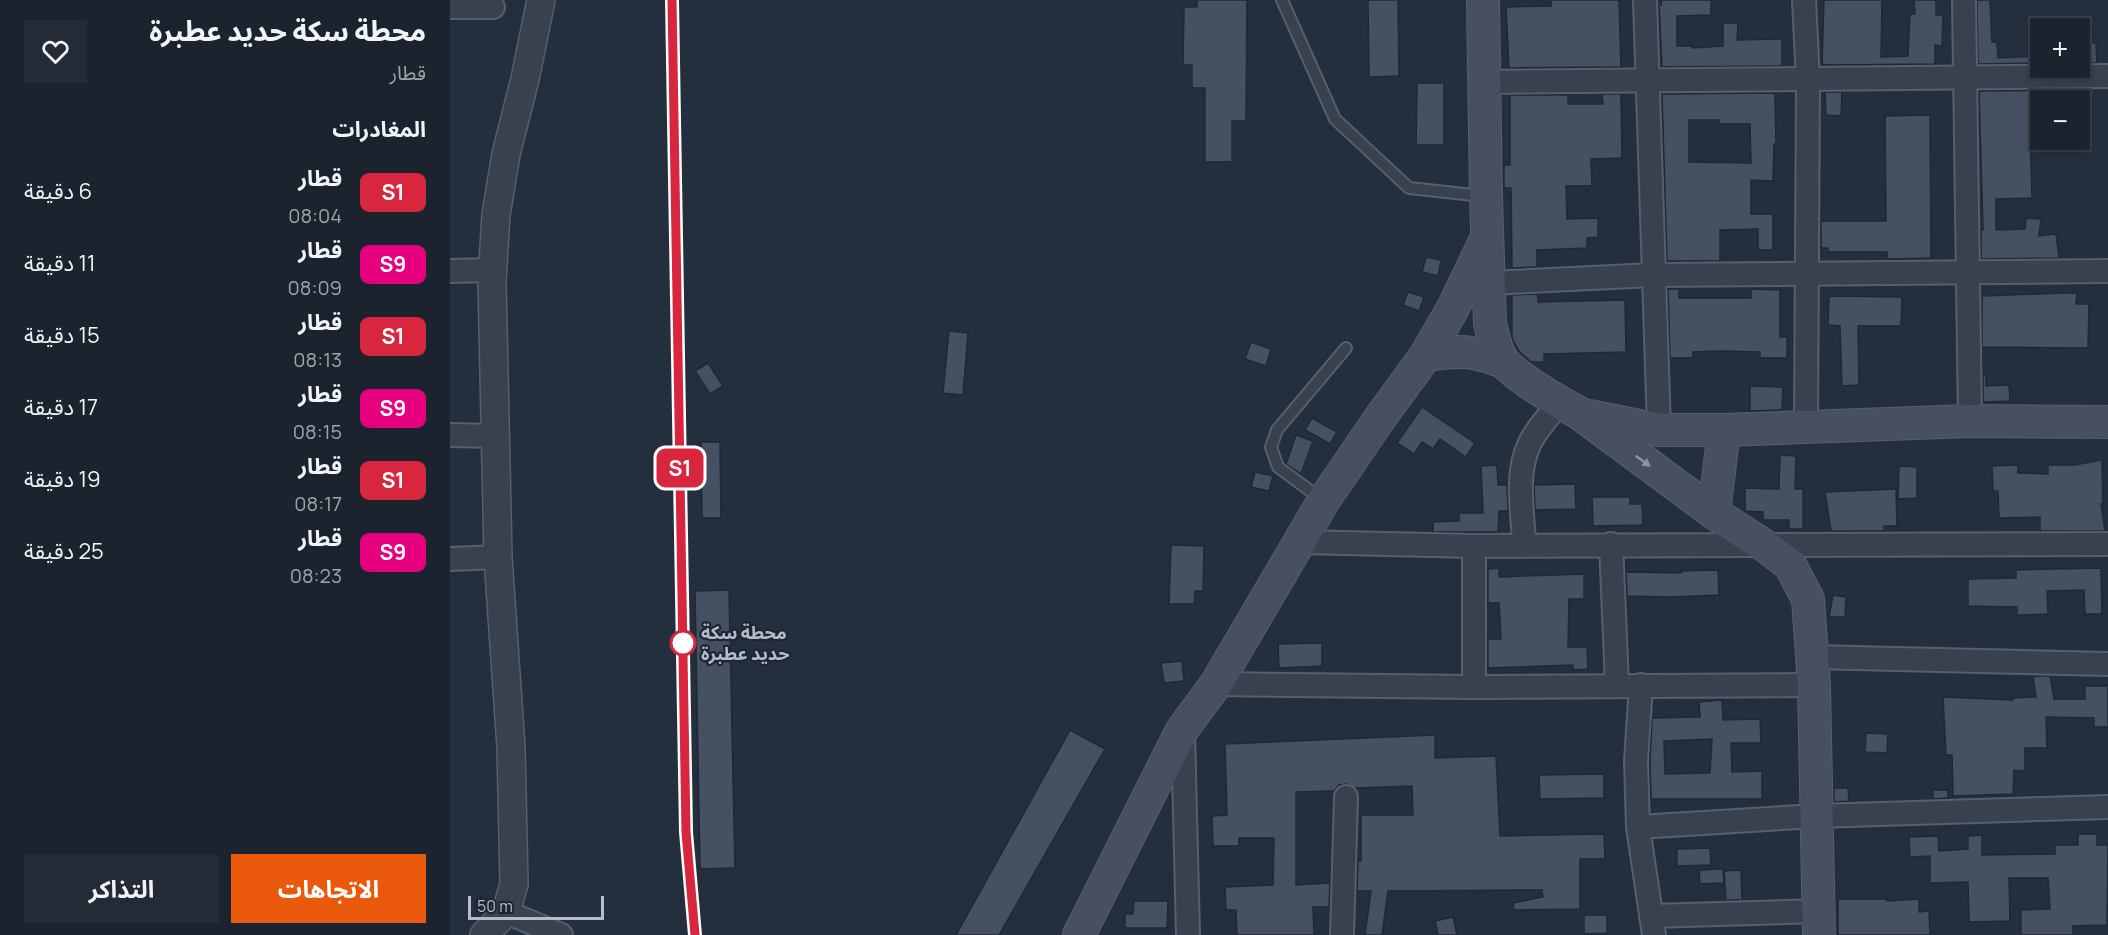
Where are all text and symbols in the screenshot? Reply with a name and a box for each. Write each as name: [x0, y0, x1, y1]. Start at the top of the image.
text: محطة سكة حديد عطبرة: [149, 11, 426, 49]
map controls: [2030, 18, 2090, 150]
button: +: [2030, 18, 2090, 78]
button: heart: [24, 20, 87, 83]
text: قطار: [390, 59, 426, 86]
button: −: [2030, 90, 2090, 150]
text: المغادرات: [332, 114, 426, 144]
text: قطار: [298, 163, 342, 193]
text: 6 دقيقة: [24, 176, 92, 206]
text: S1: [381, 178, 405, 206]
text: 08:04: [288, 202, 342, 229]
text: قطار: [298, 235, 342, 265]
text: 11 دقيقة: [24, 248, 96, 278]
text: S9: [380, 250, 406, 278]
text: 08:09: [288, 274, 342, 301]
text: قطار: [298, 307, 342, 337]
text: 15 دقيقة: [24, 320, 100, 350]
text: S1: [381, 322, 405, 350]
text: 08:13: [293, 346, 342, 373]
text: قطار: [298, 379, 342, 409]
text: 17 دقيقة: [24, 392, 98, 422]
text: S9: [380, 394, 406, 422]
text: 08:15: [293, 418, 342, 445]
line badge: S1: [653, 448, 707, 488]
text: قطار: [298, 451, 342, 481]
text: S1: [668, 454, 692, 482]
one-way arrow: [1634, 455, 1650, 467]
text: 19 دقيقة: [24, 464, 101, 494]
text: S1: [381, 466, 405, 494]
text: 08:17: [294, 490, 342, 517]
text: قطار: [298, 523, 342, 553]
text: 25 دقيقة: [24, 536, 104, 566]
text: S9: [380, 538, 406, 566]
text: 08:23: [290, 562, 342, 589]
place label: محطة سكة حديد عطبرة: [701, 620, 789, 665]
marker: محطة سكة حديد عطبرة: [670, 630, 696, 656]
button: التذاكر: [24, 854, 219, 923]
button: الاتجاهات: [231, 854, 426, 923]
scale bar: [468, 893, 604, 920]
text: 50 m: [477, 895, 513, 917]

